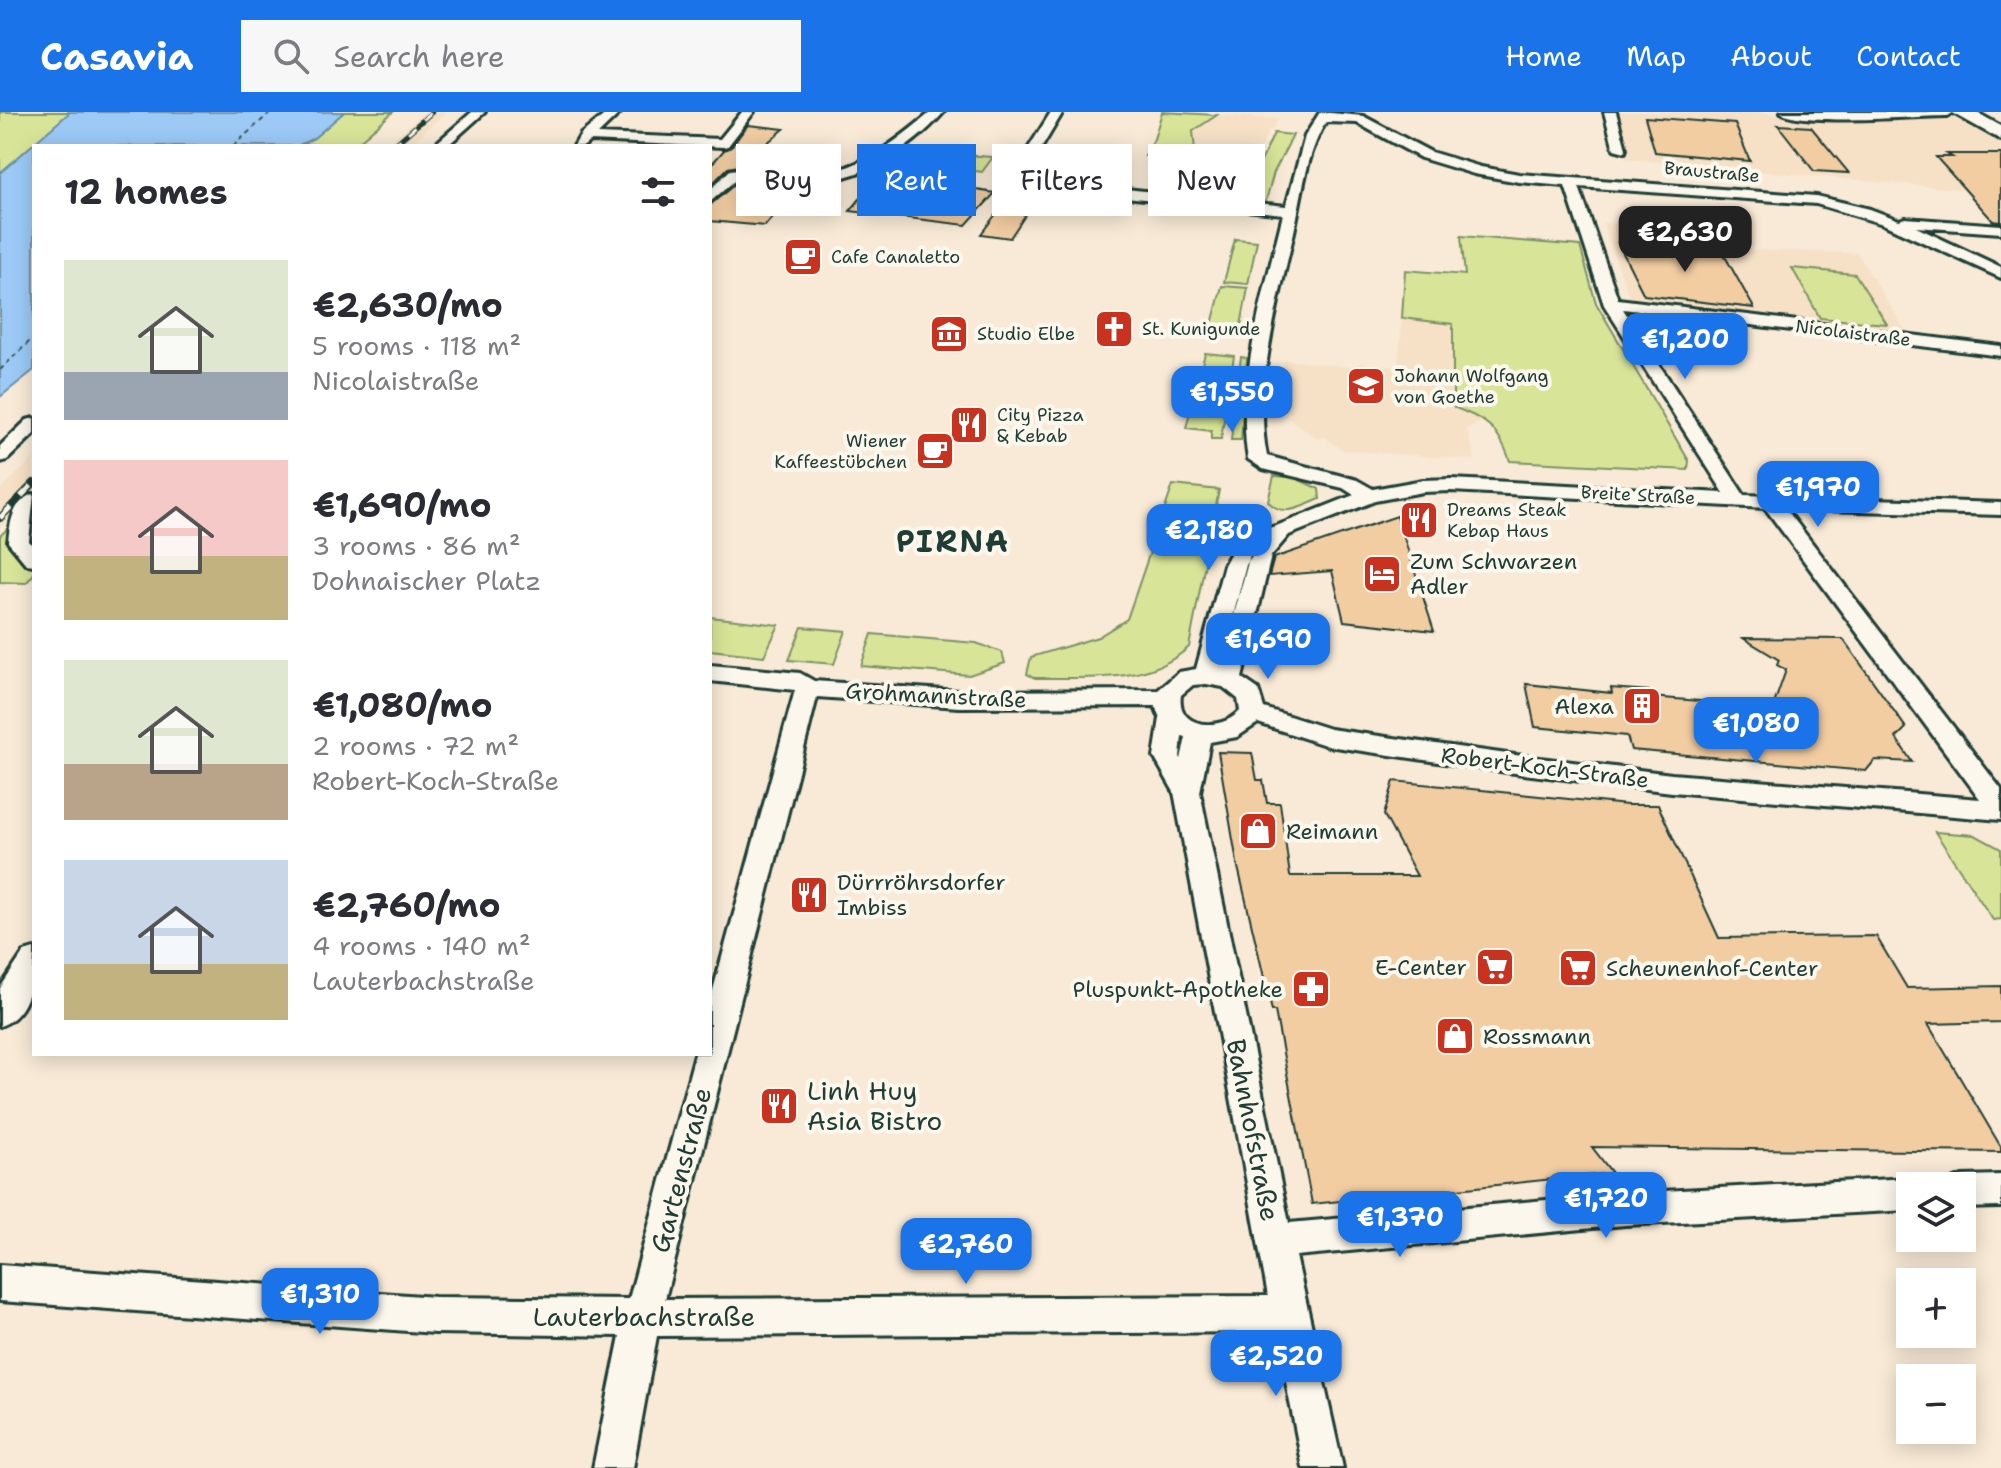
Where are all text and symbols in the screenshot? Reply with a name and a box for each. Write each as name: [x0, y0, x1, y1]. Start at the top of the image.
search box: [241, 20, 801, 92]
text: Casavia: [40, 31, 193, 82]
icon: search: [269, 34, 313, 78]
text: Search here: [333, 36, 505, 77]
text: Home: [1505, 37, 1582, 75]
text: Map: [1626, 37, 1686, 75]
text: About: [1730, 37, 1812, 75]
text: Contact: [1856, 37, 1961, 75]
chip: Buy: [736, 144, 841, 216]
chip: Rent: [857, 144, 976, 216]
chip: Filters: [992, 144, 1132, 216]
chip: New: [1148, 144, 1265, 216]
street label: Braustraße: [1663, 156, 1761, 188]
text: 12 homes: [64, 169, 228, 215]
icon: filters: [636, 170, 680, 214]
pin: €2,630: [1620, 206, 1750, 274]
text: €2,630: [1637, 214, 1733, 249]
cafe icon: Cafe Canaletto: [782, 236, 824, 278]
place label: Cafe Canaletto: [831, 245, 960, 269]
text: €2,630/mo: [312, 282, 503, 328]
icon: home: [128, 292, 224, 388]
church icon: St. Kunigunde: [1093, 308, 1135, 350]
museum icon: Studio Elbe: [928, 313, 970, 355]
pin: €1,200: [1620, 313, 1750, 381]
street label: Nicolaistraße: [1794, 314, 1912, 352]
place label: St. Kunigunde: [1142, 317, 1260, 341]
text: €1,200: [1641, 321, 1729, 356]
place label: Studio Elbe: [977, 322, 1075, 346]
text: 5 rooms · 118 m²: [312, 328, 521, 363]
text: Nicolaistraße: [312, 363, 480, 398]
place label: Johann Wolfgang von Goethe: [1394, 364, 1549, 409]
school or university icon: Johann Wolfgang von Goethe: [1345, 365, 1387, 407]
pin: €1,550: [1167, 366, 1297, 434]
text: €1,550: [1189, 374, 1275, 409]
place label: City Pizza & Kebab: [997, 403, 1084, 448]
restaurant icon: City Pizza & Kebab: [948, 404, 990, 446]
place label: Wiener Kaffeestübchen: [774, 429, 907, 474]
cafe icon: Wiener Kaffeestübchen: [914, 430, 956, 472]
pin: €1,970: [1753, 461, 1883, 529]
text: €1,970: [1775, 469, 1861, 504]
street label: Breite Straße: [1580, 480, 1696, 510]
text: €1,690/mo: [312, 482, 492, 528]
icon: home: [128, 492, 224, 588]
place label: Dreams Steak Kebap Haus: [1447, 498, 1567, 543]
restaurant icon: Dreams Steak Kebap Haus: [1398, 499, 1440, 541]
pin: €2,180: [1144, 504, 1274, 572]
text: €2,180: [1165, 512, 1253, 547]
district label: PIRNA: [896, 521, 1010, 562]
text: 3 rooms · 86 m²: [312, 528, 521, 563]
place label: Zum Schwarzen Adler: [1410, 547, 1577, 601]
hotel icon: Zum Schwarzen Adler: [1361, 553, 1403, 595]
text: Dohnaischer Platz: [312, 563, 541, 598]
pin: €1,690: [1203, 613, 1333, 681]
text: €1,690: [1224, 621, 1312, 656]
street label: Grohmannstraße: [845, 676, 1027, 715]
text: €1,080/mo: [312, 682, 493, 728]
building icon: Alexa: [1621, 685, 1663, 727]
icon: home: [128, 692, 224, 788]
place label: Alexa: [1554, 692, 1614, 721]
pin: €1,080: [1691, 697, 1821, 765]
text: €1,080: [1712, 705, 1800, 740]
text: 2 rooms · 72 m²: [312, 728, 519, 763]
street label: Robert-Koch-Straße: [1439, 740, 1651, 795]
text: Robert-Koch-Straße: [312, 763, 559, 798]
shop icon: Reimann: [1237, 810, 1279, 852]
place label: Reimann: [1286, 817, 1378, 846]
place label: Dürrröhrsdorfer Imbiss: [837, 868, 1006, 922]
restaurant icon: Dürrröhrsdorfer Imbiss: [788, 874, 830, 916]
text: €2,760/mo: [312, 882, 501, 928]
icon: home: [128, 892, 224, 988]
text: 4 rooms · 140 m²: [312, 928, 531, 963]
supermarket icon: E-Center: [1474, 946, 1516, 988]
supermarket icon: Scheunenhof-Center: [1557, 947, 1599, 989]
place label: E-Center: [1375, 953, 1467, 982]
place label: Scheunenhof-Center: [1606, 954, 1818, 983]
text: Lauterbachstraße: [312, 963, 535, 998]
pharmacy icon: Pluspunkt-Apotheke: [1290, 968, 1332, 1010]
place label: Pluspunkt-Apotheke: [1073, 975, 1283, 1004]
shop icon: Rossmann: [1434, 1015, 1476, 1057]
place label: Rossmann: [1483, 1022, 1591, 1051]
street label: Bahnhofstraße: [1219, 1036, 1288, 1224]
place label: Linh Huy Asia Bistro: [807, 1073, 942, 1138]
street label: Gartenstraße: [642, 1083, 719, 1256]
restaurant icon: Linh Huy Asia Bistro: [758, 1085, 800, 1127]
pin: €1,720: [1541, 1172, 1671, 1240]
map controls: [1896, 1172, 1976, 1444]
button: layers: [1896, 1172, 1976, 1252]
text: €1,720: [1564, 1180, 1648, 1215]
pin: €1,370: [1335, 1191, 1465, 1259]
text: €1,370: [1356, 1199, 1444, 1234]
pin: €2,760: [901, 1218, 1031, 1286]
text: €2,760: [919, 1226, 1013, 1261]
pin: €1,310: [255, 1268, 385, 1336]
button: +: [1896, 1268, 1976, 1348]
text: €1,310: [280, 1276, 360, 1311]
street label: Lauterbachstraße: [533, 1299, 755, 1334]
pin: €2,520: [1211, 1330, 1341, 1398]
text: €2,520: [1229, 1338, 1323, 1373]
button: −: [1896, 1364, 1976, 1444]

